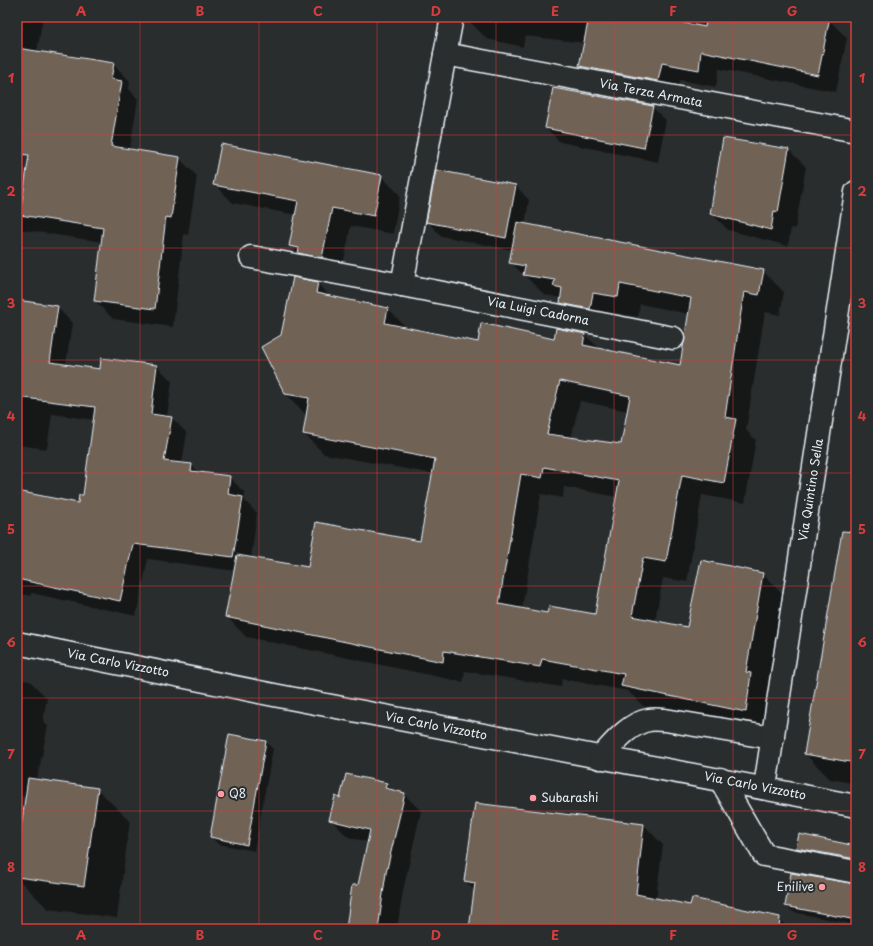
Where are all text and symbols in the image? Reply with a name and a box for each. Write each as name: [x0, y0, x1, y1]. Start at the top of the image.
text: A: [76, 1, 86, 20]
text: B: [196, 1, 205, 20]
text: C: [313, 1, 323, 20]
text: D: [431, 1, 441, 20]
text: E: [551, 1, 559, 20]
text: F: [669, 1, 677, 20]
text: G: [787, 1, 797, 20]
text: 1: [8, 68, 14, 87]
text: 1: [859, 68, 865, 87]
street label: Via Terza Armata: [598, 73, 705, 111]
text: 2: [6, 181, 16, 200]
text: 2: [857, 181, 867, 200]
street label: Via Luigi Cadorna: [486, 291, 591, 329]
text: 3: [7, 293, 16, 312]
text: 3: [858, 293, 867, 312]
text: 4: [7, 406, 16, 425]
text: 4: [858, 406, 867, 425]
street label: Via Quintino Sella: [793, 437, 827, 542]
text: 5: [7, 519, 15, 538]
text: 5: [858, 519, 866, 538]
text: 6: [6, 632, 16, 651]
text: 6: [857, 632, 867, 651]
street label: Via Carlo Vizzotto: [66, 643, 171, 681]
street label: Via Carlo Vizzotto: [384, 706, 489, 744]
text: 7: [7, 744, 15, 763]
text: 7: [858, 744, 866, 763]
street label: Via Carlo Vizzotto: [703, 766, 808, 804]
place label: Q8: [229, 784, 246, 802]
place label: Subarashi: [541, 788, 598, 806]
marker: Q8: [216, 789, 226, 799]
marker: Subarashi: [528, 793, 538, 803]
text: 8: [7, 857, 15, 876]
text: 8: [858, 857, 866, 876]
place label: Enilive: [777, 877, 814, 895]
marker: Enilive: [817, 882, 827, 892]
text: A: [76, 925, 86, 944]
text: B: [196, 925, 205, 944]
text: C: [313, 925, 323, 944]
text: D: [431, 925, 441, 944]
text: E: [551, 925, 559, 944]
text: F: [669, 925, 677, 944]
text: G: [787, 925, 797, 944]

